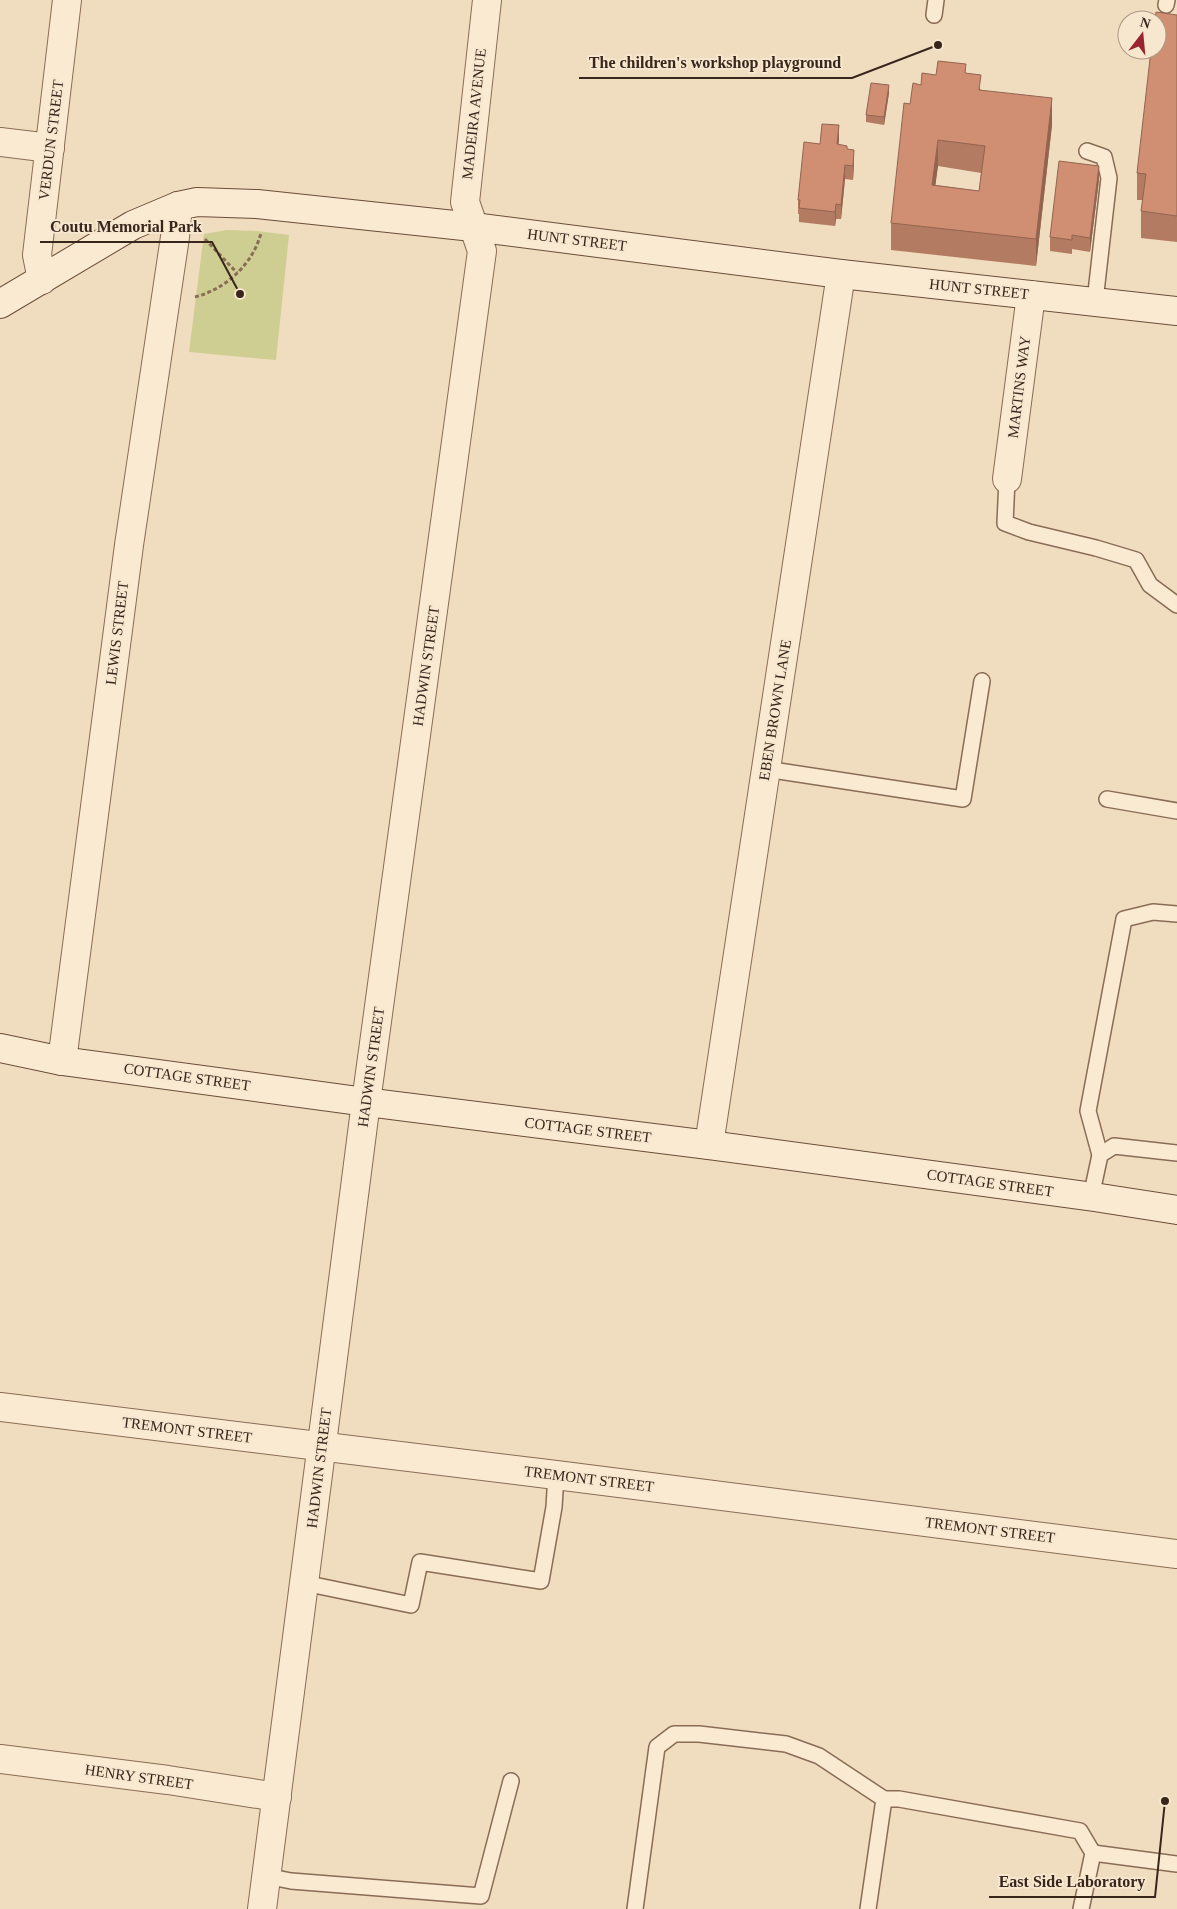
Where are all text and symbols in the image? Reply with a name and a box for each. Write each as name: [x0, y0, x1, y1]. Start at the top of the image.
north arrow: [1117, 10, 1167, 60]
text: N: [1139, 14, 1152, 32]
callout: The children's workshop playground: [579, 47, 852, 78]
street label: MADEIRA AVENUE: [459, 48, 489, 180]
text: The children's workshop playground: [589, 54, 841, 72]
street label: VERDUN STREET: [36, 79, 66, 201]
callout: Coutu Memorial Park: [40, 211, 212, 242]
text: Coutu Memorial Park: [50, 218, 202, 235]
street label: HUNT STREET: [526, 226, 628, 254]
street label: HUNT STREET: [928, 276, 1030, 302]
street label: MARTINS WAY: [1005, 335, 1033, 439]
street label: LEWIS STREET: [103, 580, 131, 686]
street label: HADWIN STREET: [410, 605, 442, 727]
street label: EBEN BROWN LANE: [756, 638, 794, 782]
street label: HADWIN STREET: [355, 1006, 387, 1128]
street label: COTTAGE STREET: [123, 1060, 251, 1094]
street label: COTTAGE STREET: [524, 1114, 652, 1146]
street label: COTTAGE STREET: [926, 1166, 1054, 1200]
street label: HADWIN STREET: [304, 1407, 334, 1529]
street label: TREMONT STREET: [121, 1414, 253, 1446]
street label: TREMONT STREET: [523, 1463, 655, 1495]
street label: TREMONT STREET: [924, 1514, 1056, 1546]
street label: HENRY STREET: [84, 1761, 194, 1793]
callout: East Side Laboratory: [989, 1866, 1155, 1897]
text: East Side Laboratory: [999, 1873, 1145, 1891]

